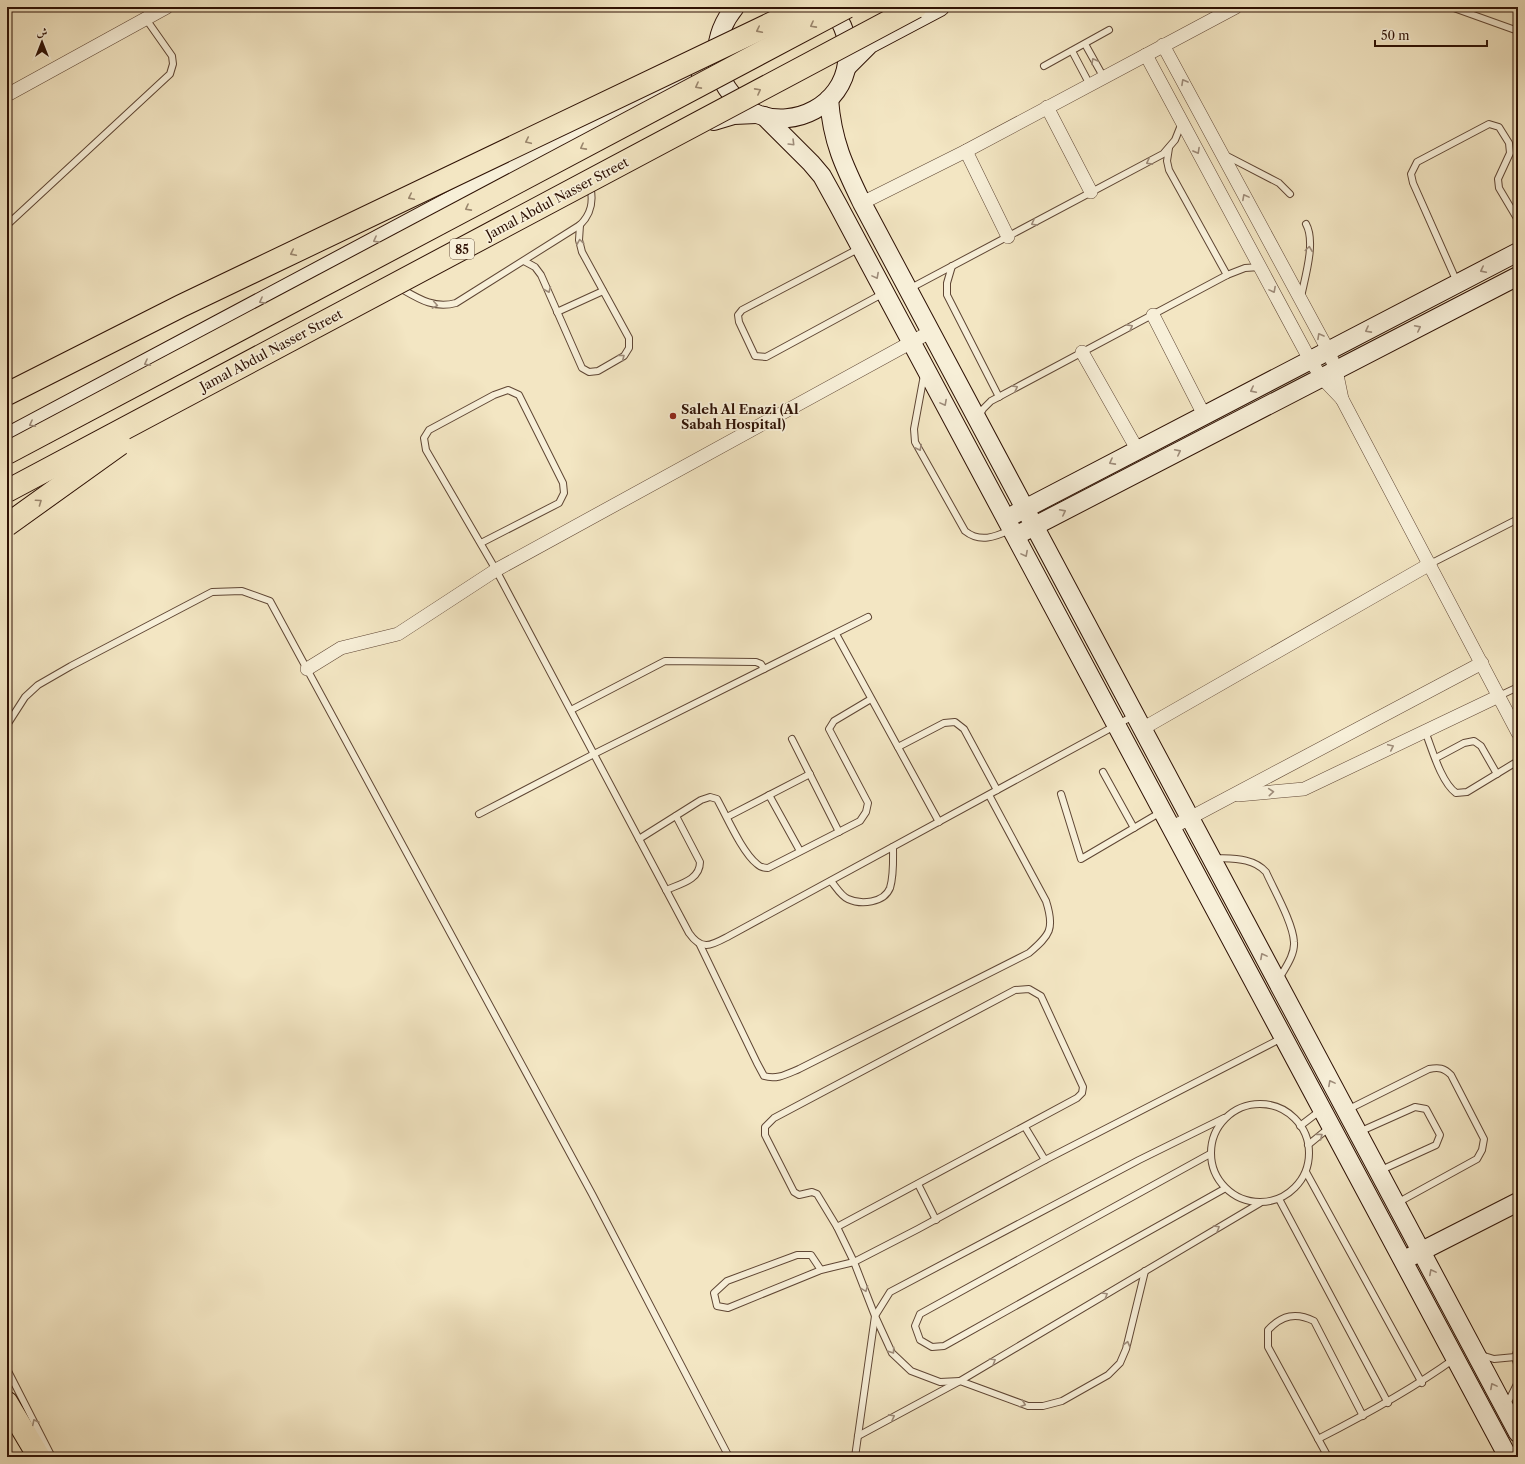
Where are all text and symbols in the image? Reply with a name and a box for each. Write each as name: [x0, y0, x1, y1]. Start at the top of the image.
one-way arrow: [809, 21, 817, 28]
north arrow: [22, 22, 62, 62]
scale bar: [1375, 22, 1487, 48]
text: ش: [37, 25, 48, 39]
one-way arrow: [755, 25, 763, 33]
text: 50 m: [1381, 28, 1410, 43]
one-way arrow: [1092, 58, 1099, 65]
one-way arrow: [1181, 79, 1188, 86]
one-way arrow: [695, 82, 702, 89]
one-way arrow: [754, 88, 761, 96]
one-way arrow: [525, 136, 532, 144]
one-way arrow: [787, 138, 795, 146]
one-way arrow: [580, 143, 587, 150]
one-way arrow: [1192, 147, 1200, 155]
street label: Jamal Abdul Nasser Street: [481, 153, 631, 243]
one-way arrow: [1146, 157, 1153, 165]
one-way arrow: [407, 192, 415, 200]
one-way arrow: [1243, 194, 1250, 201]
one-way arrow: [465, 204, 472, 211]
one-way arrow: [1031, 218, 1038, 226]
one-way arrow: [373, 236, 381, 243]
road number: 85: [450, 239, 474, 259]
one-way arrow: [576, 239, 585, 245]
one-way arrow: [1304, 246, 1313, 252]
one-way arrow: [290, 248, 298, 256]
one-way arrow: [1480, 265, 1488, 273]
one-way arrow: [871, 271, 879, 279]
one-way arrow: [543, 286, 551, 293]
one-way arrow: [1268, 286, 1275, 293]
one-way arrow: [259, 297, 266, 304]
one-way arrow: [432, 300, 438, 308]
street label: Jamal Abdul Nasser Street: [195, 305, 345, 395]
one-way arrow: [1126, 324, 1133, 332]
one-way arrow: [1365, 325, 1372, 332]
one-way arrow: [1413, 325, 1421, 332]
one-way arrow: [1317, 333, 1325, 340]
one-way arrow: [617, 355, 624, 362]
one-way arrow: [144, 358, 151, 365]
one-way arrow: [1011, 385, 1019, 393]
one-way arrow: [1249, 385, 1257, 392]
one-way arrow: [939, 398, 947, 406]
place label: Saleh Al Enazi (Al Sabah Hospital): [681, 401, 799, 432]
marker: Saleh Al Enazi (Al Sabah Hospital): [668, 411, 678, 421]
one-way arrow: [29, 419, 36, 426]
one-way arrow: [914, 444, 921, 451]
one-way arrow: [1174, 449, 1181, 457]
one-way arrow: [1109, 458, 1117, 465]
one-way arrow: [34, 500, 41, 507]
one-way arrow: [1058, 509, 1066, 517]
one-way arrow: [1020, 550, 1028, 557]
one-way arrow: [1387, 744, 1395, 752]
one-way arrow: [1268, 787, 1274, 796]
one-way arrow: [1261, 953, 1268, 960]
one-way arrow: [1328, 1080, 1336, 1087]
one-way arrow: [1315, 1133, 1322, 1140]
one-way arrow: [1213, 1226, 1220, 1233]
one-way arrow: [1429, 1268, 1437, 1276]
one-way arrow: [860, 1285, 868, 1292]
one-way arrow: [1101, 1292, 1108, 1299]
one-way arrow: [1122, 1341, 1131, 1348]
one-way arrow: [887, 1346, 894, 1353]
one-way arrow: [989, 1358, 996, 1365]
one-way arrow: [1490, 1383, 1498, 1391]
one-way arrow: [1019, 1399, 1026, 1407]
one-way arrow: [888, 1414, 895, 1422]
one-way arrow: [32, 1419, 40, 1426]

